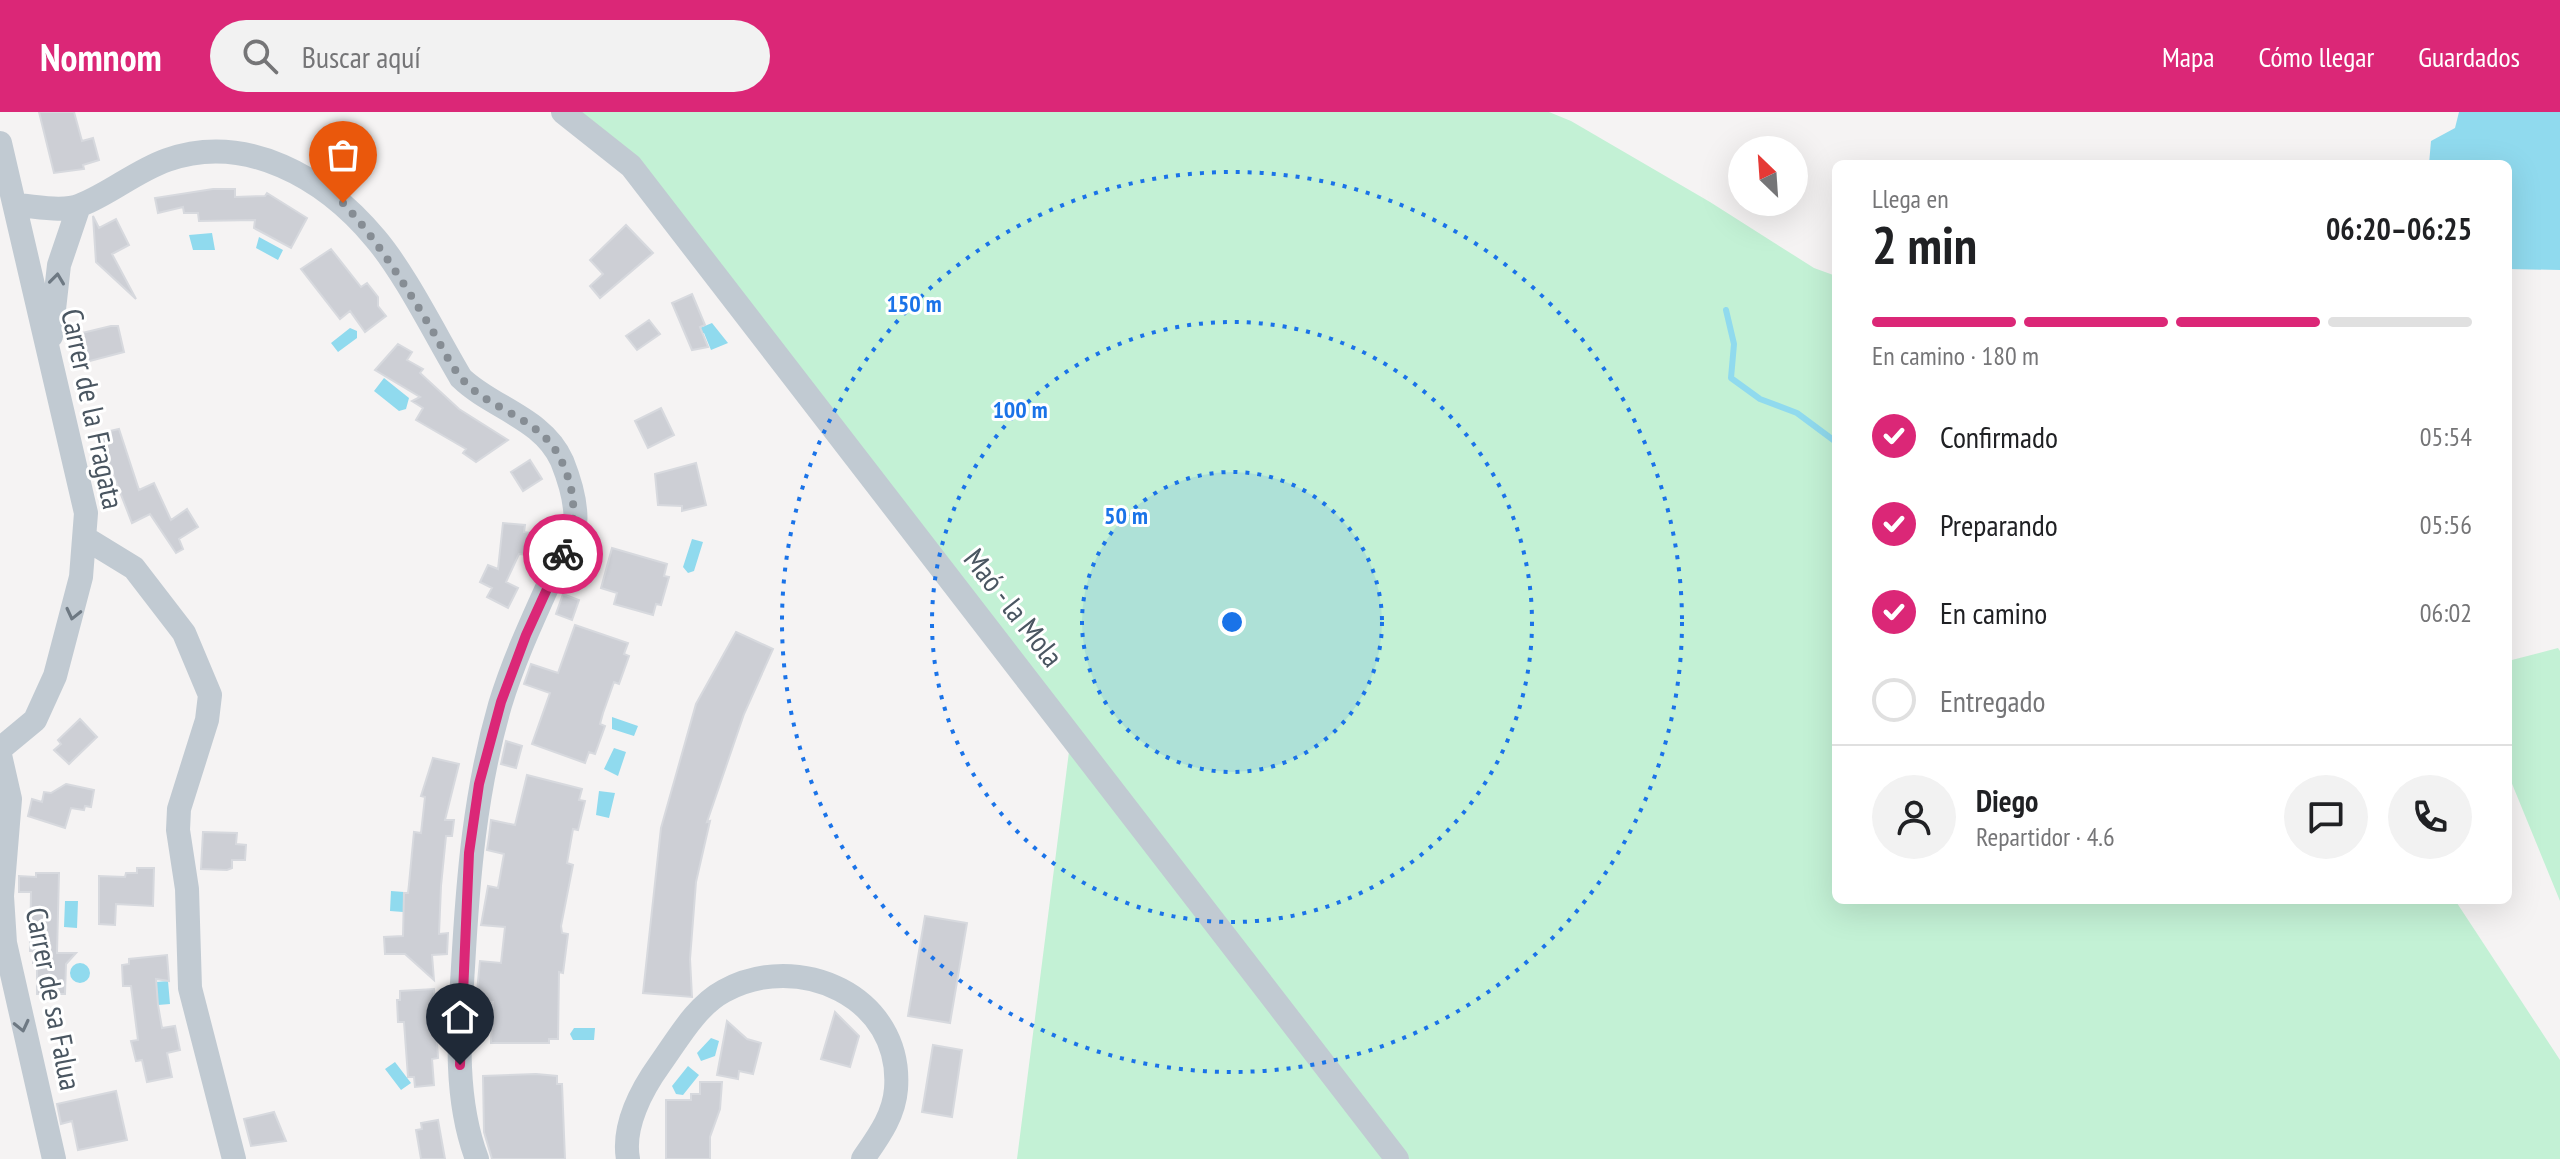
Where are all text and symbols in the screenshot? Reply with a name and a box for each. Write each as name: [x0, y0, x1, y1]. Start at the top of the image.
search box: [210, 20, 770, 92]
text: Nomnom: [40, 32, 162, 81]
icon: search: [238, 34, 282, 78]
text: Buscar aquí: [302, 37, 421, 76]
text: Mapa: [2162, 38, 2214, 75]
text: Cómo llegar: [2258, 38, 2374, 75]
text: Guardados: [2418, 38, 2520, 75]
pin: [309, 121, 377, 203]
icon: bag: [321, 133, 365, 177]
north arrow: [1728, 136, 1808, 216]
map controls: [1728, 136, 1808, 216]
text: Llega en: [1872, 182, 1949, 215]
text: 06:20–06:25: [2326, 209, 2472, 248]
text: 2 min: [1872, 211, 1977, 278]
one-way arrow: [49, 272, 66, 285]
text: 150 m: [886, 288, 942, 319]
street label: Carrer de la Fragata: [53, 305, 134, 512]
text: En camino · 180 m: [1872, 339, 2039, 372]
text: 100 m: [992, 394, 1048, 425]
icon: check: [1872, 414, 1916, 458]
text: Confirmado: [1940, 417, 2058, 456]
text: 05:54: [2420, 420, 2472, 453]
text: 50 m: [1104, 500, 1148, 531]
icon: check: [1872, 502, 1916, 546]
text: Preparando: [1940, 505, 2058, 544]
text: 05:56: [2420, 508, 2472, 541]
courier: [523, 514, 603, 594]
icon: bike: [541, 532, 585, 576]
street label: Maó - la Mola: [956, 540, 1073, 674]
icon: check: [1872, 590, 1916, 634]
text: En camino: [1940, 593, 2047, 632]
text: 06:02: [2420, 596, 2472, 629]
one-way arrow: [65, 607, 82, 621]
centre of rings: [1218, 608, 1246, 636]
text: Entregado: [1940, 681, 2046, 720]
button: person: [1872, 775, 1956, 859]
button: chat: [2284, 775, 2368, 859]
button: phone: [2388, 775, 2472, 859]
text: Diego: [1976, 781, 2038, 820]
text: Repartidor · 4.6: [1976, 820, 2115, 853]
street label: Carrer de sa Falua: [18, 904, 91, 1093]
pin: [426, 983, 494, 1065]
icon: home: [438, 995, 482, 1039]
one-way arrow: [13, 1018, 30, 1032]

